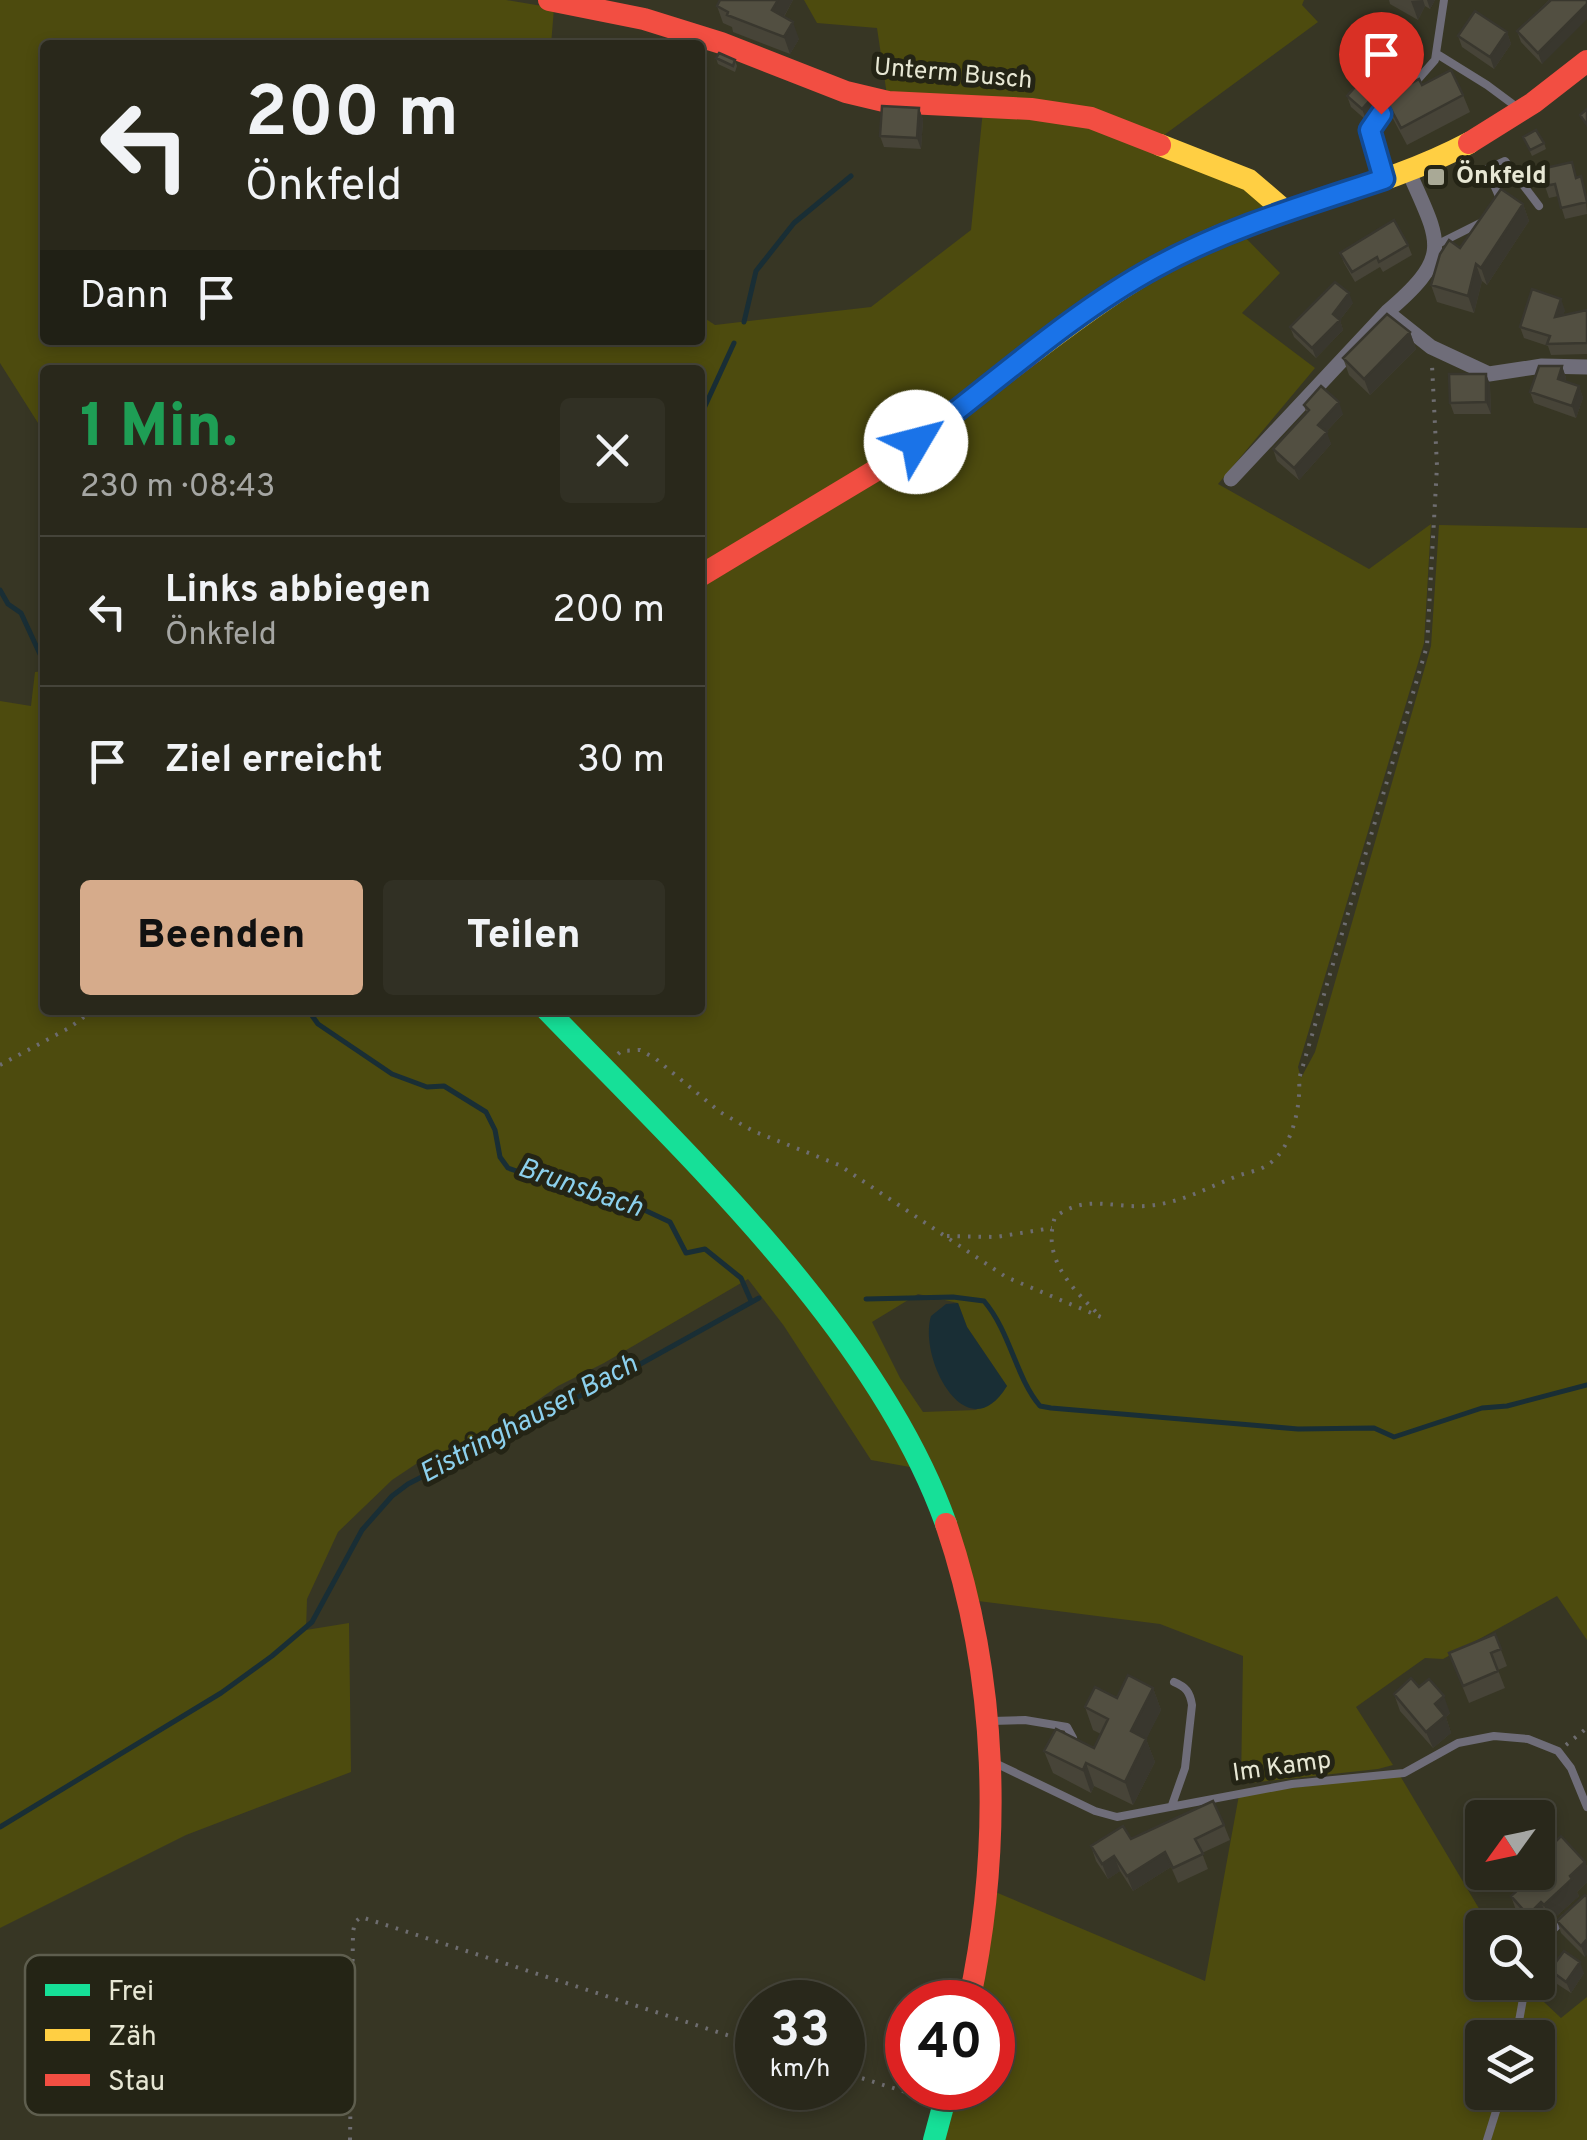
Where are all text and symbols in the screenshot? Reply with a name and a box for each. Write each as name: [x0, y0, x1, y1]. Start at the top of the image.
pin: [1339, 12, 1424, 115]
icon: arrive: [1354, 27, 1409, 82]
street label: Unterm Busch: [872, 52, 1034, 98]
text: 200 m: [245, 72, 459, 161]
icon: left: [80, 80, 210, 210]
text: Önkfeld: [245, 159, 402, 216]
place label: Önkfeld: [1456, 160, 1547, 193]
marker: Önkfeld: [1425, 166, 1447, 188]
icon: arrive: [189, 270, 244, 325]
text: Dann: [80, 273, 169, 322]
position arrow: [864, 390, 968, 494]
text: 1 Min.: [80, 392, 238, 468]
button: close: [560, 398, 665, 503]
text: 230 m · 08:43: [80, 468, 275, 508]
text: Links abbiegen: [165, 567, 431, 616]
icon: left: [80, 584, 135, 639]
text: 200 m: [552, 587, 665, 636]
text: Önkfeld: [165, 616, 277, 656]
icon: arrive: [80, 734, 135, 789]
text: Ziel erreicht: [165, 737, 383, 786]
text: 30 m: [577, 737, 665, 786]
button: Beenden: [80, 880, 363, 995]
button: Teilen: [383, 880, 665, 995]
water label: Brunsbach: [513, 1151, 647, 1227]
water label: Eistringhauser Bach: [414, 1347, 644, 1493]
street label: Im Kamp: [1231, 1745, 1333, 1791]
north arrow: [1465, 1800, 1555, 1890]
map controls: [1465, 1800, 1555, 2110]
button: search: [1465, 1910, 1555, 2000]
legend: [25, 1955, 355, 2115]
text: Frei: [108, 1975, 154, 2011]
speed limit sign: 40: [885, 1980, 1015, 2110]
text: 33: [770, 2001, 830, 2064]
text: Zäh: [108, 2020, 157, 2056]
button: layers: [1465, 2020, 1555, 2110]
text: km/h: [770, 2054, 830, 2086]
text: Stau: [108, 2065, 165, 2101]

